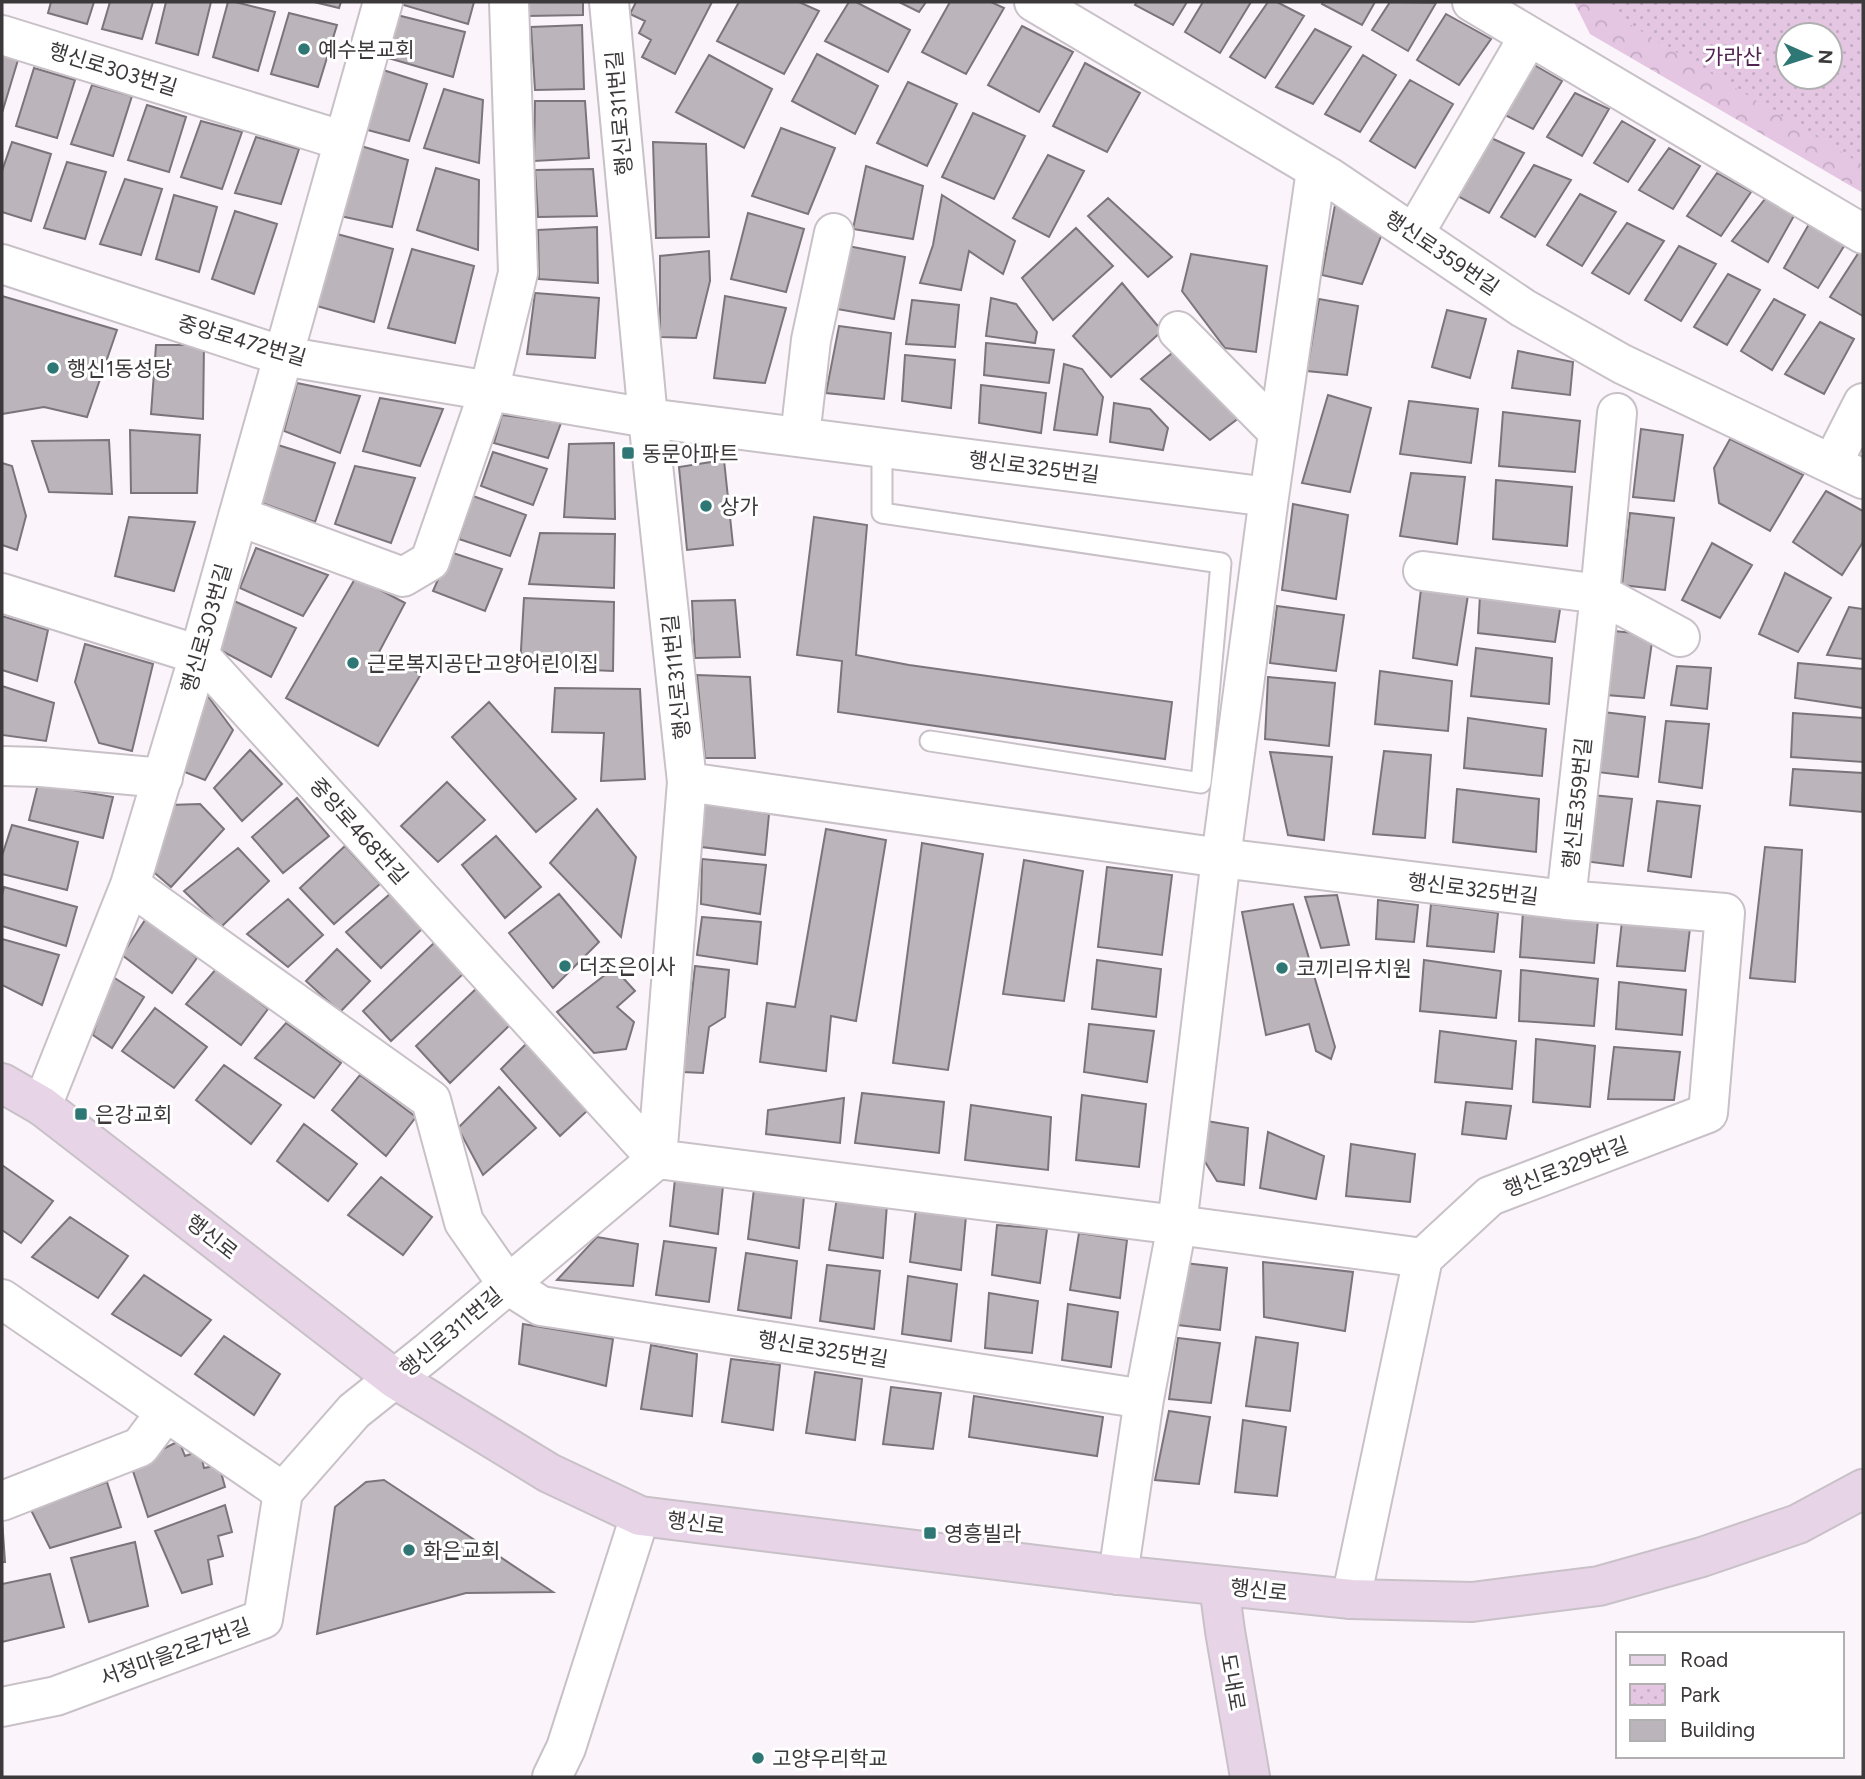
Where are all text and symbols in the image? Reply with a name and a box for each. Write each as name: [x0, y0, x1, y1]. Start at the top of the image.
north arrow: [1774, 21, 1844, 91]
place label: 예수본교회: [318, 37, 415, 62]
street label: 행신로303번길: [46, 38, 180, 100]
marker: 예수본교회: [296, 41, 312, 57]
park label: 가라산: [1704, 44, 1762, 69]
street label: 행신로311번길: [601, 49, 637, 177]
text: N: [1814, 49, 1837, 65]
street label: 행신로359번길: [1380, 206, 1504, 300]
street label: 중앙로472번길: [175, 310, 309, 370]
place label: 행신1동성당: [67, 356, 172, 381]
marker: 행신1동성당: [45, 360, 61, 376]
place label: 동문아파트: [642, 441, 739, 466]
marker: 동문아파트: [620, 445, 636, 461]
street label: 행신로325번길: [967, 447, 1101, 487]
place label: 상가: [720, 494, 759, 519]
marker: 상가: [698, 498, 714, 514]
street label: 행신로303번길: [176, 561, 236, 695]
street label: 행신로311번길: [657, 613, 695, 741]
place label: 근로복지공단고양어린이집: [367, 651, 599, 676]
marker: 근로복지공단고양어린이집: [345, 655, 361, 671]
street label: 행신로359번길: [1558, 736, 1596, 870]
street label: 중앙로468번길: [305, 773, 413, 889]
street label: 행신로325번길: [1406, 869, 1540, 909]
place label: 더조은이사: [579, 954, 676, 979]
place label: 코끼리유치원: [1296, 956, 1412, 981]
marker: 더조은이사: [557, 958, 573, 974]
marker: 코끼리유치원: [1274, 960, 1290, 976]
place label: 은강교회: [95, 1102, 172, 1127]
marker: 은강교회: [73, 1106, 89, 1122]
street label: 행신로329번길: [1500, 1132, 1632, 1202]
street label: 행신로: [181, 1209, 243, 1265]
street label: 행신로311번길: [395, 1282, 507, 1382]
street label: 행신로325번길: [756, 1326, 890, 1372]
street label: 행신로: [666, 1507, 726, 1539]
place label: 영흥빌라: [944, 1521, 1021, 1546]
marker: 영흥빌라: [922, 1525, 938, 1541]
place label: 화은교회: [423, 1538, 500, 1563]
marker: 화은교회: [401, 1542, 417, 1558]
street label: 행신로: [1229, 1575, 1289, 1605]
street label: 서정마을2로7번길: [96, 1613, 254, 1691]
legend: [1616, 1632, 1844, 1758]
text: Road: [1680, 1647, 1728, 1672]
street label: 도내로: [1216, 1651, 1250, 1713]
text: Park: [1680, 1682, 1721, 1707]
text: Building: [1680, 1717, 1755, 1742]
place label: 고양우리학교: [772, 1746, 888, 1771]
marker: 고양우리학교: [750, 1750, 766, 1766]

